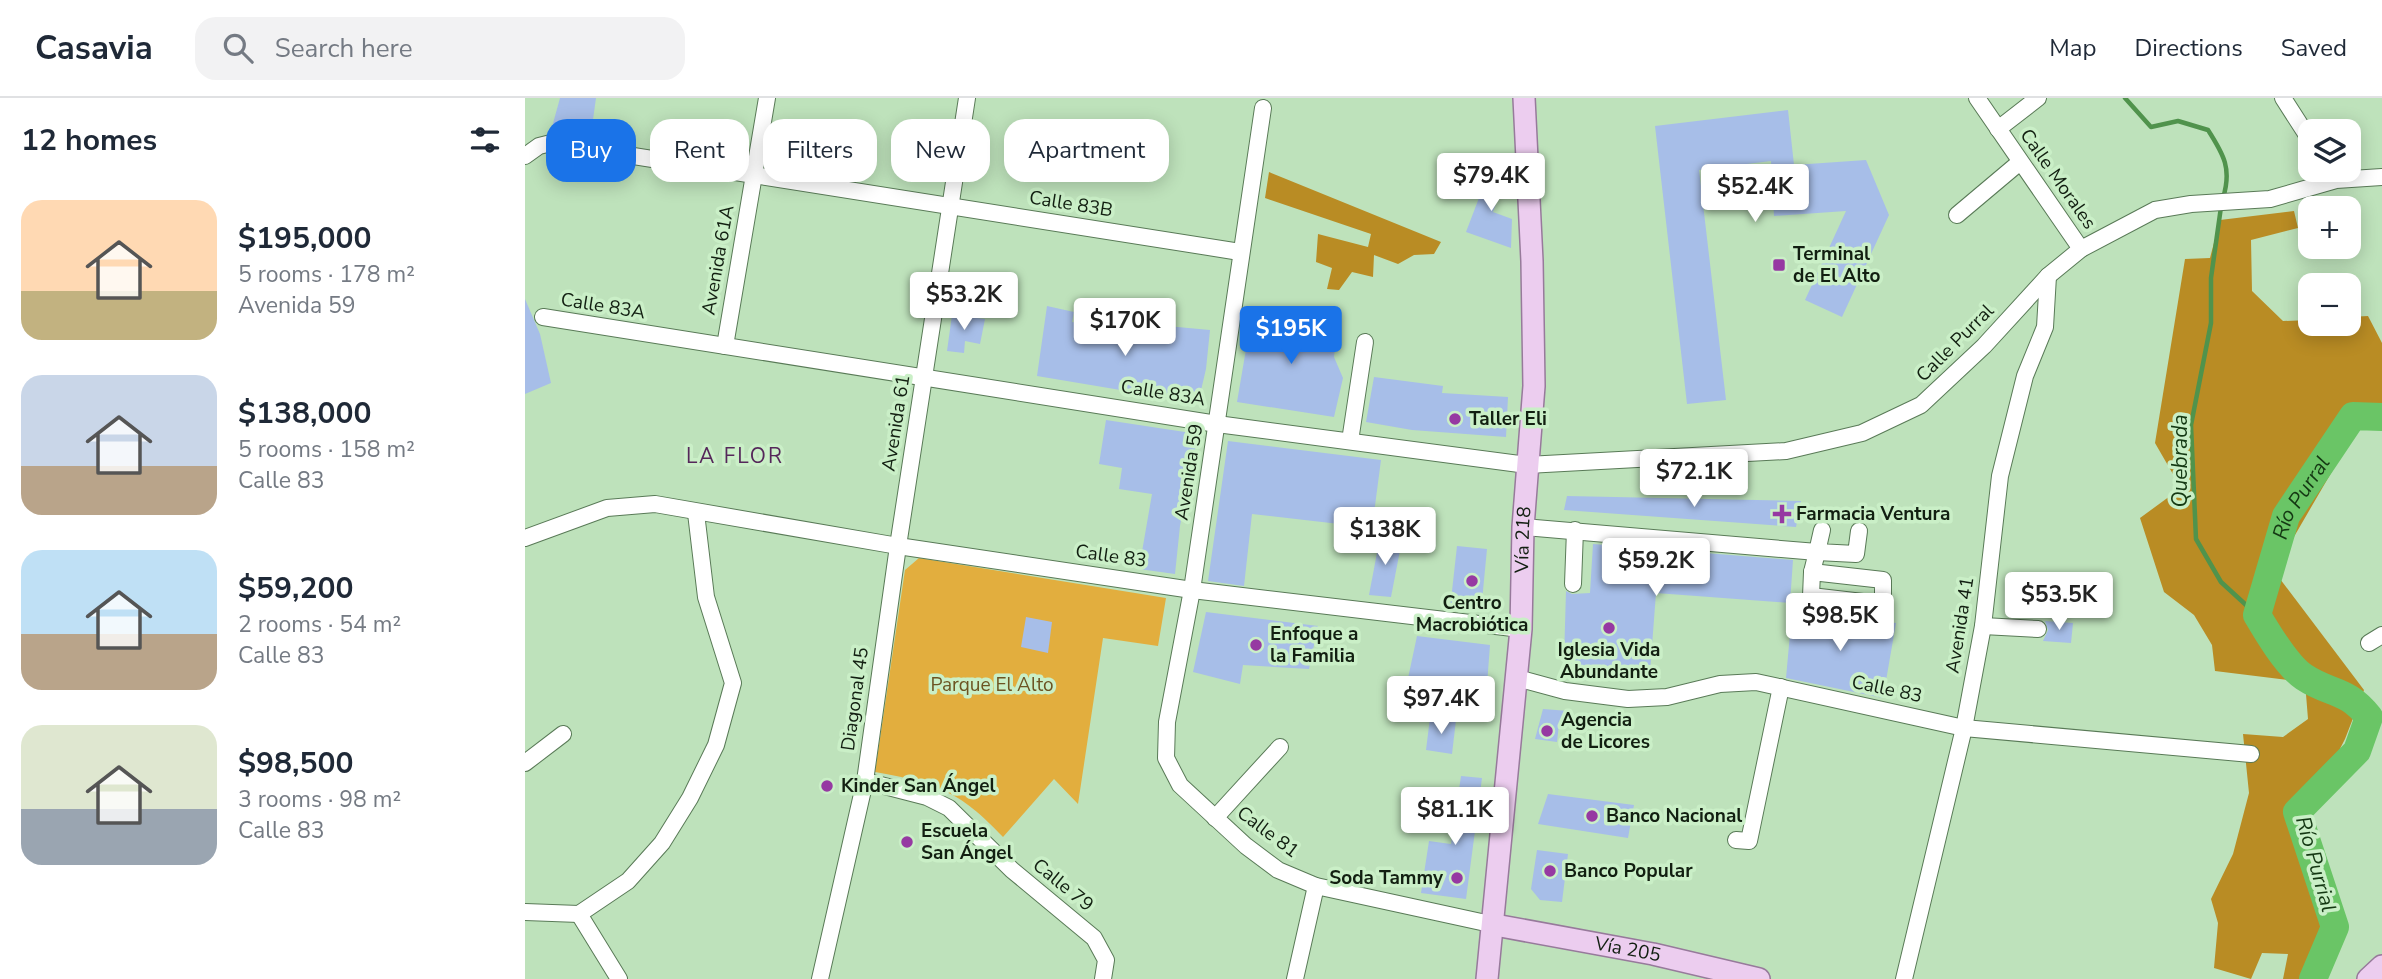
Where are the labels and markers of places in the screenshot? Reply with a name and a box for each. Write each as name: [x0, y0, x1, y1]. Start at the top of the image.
pin: $79.4K: [1434, 153, 1548, 213]
pin: $52.4K: [1698, 164, 1812, 224]
place label: Terminal de El Alto: [1793, 241, 1881, 289]
marker: Terminal de El Alto: [1771, 257, 1787, 273]
pin: $53.2K: [907, 272, 1021, 332]
pin: $170K: [1076, 299, 1174, 358]
pin: $195K: [1242, 306, 1340, 366]
place label: Taller Eli: [1469, 406, 1547, 432]
marker: Taller Eli: [1447, 411, 1463, 427]
pin: $72.1K: [1637, 450, 1751, 509]
place label: Farmacia Ventura: [1796, 501, 1950, 527]
marker: Farmacia Ventura: [1774, 506, 1790, 522]
pin: $138K: [1336, 508, 1434, 567]
pin: $59.2K: [1599, 538, 1713, 598]
marker: Centro Macrobiótica: [1464, 573, 1480, 589]
pin: $53.5K: [2002, 573, 2116, 632]
place label: Centro Macrobiótica: [1416, 590, 1528, 638]
pin: $98.5K: [1783, 594, 1897, 653]
marker: Iglesia Vida Abundante: [1601, 620, 1617, 636]
place label: Enfoque a la Familia: [1270, 621, 1358, 669]
marker: Enfoque a la Familia: [1248, 637, 1264, 653]
place label: Iglesia Vida Abundante: [1558, 637, 1660, 685]
pin: $97.4K: [1384, 676, 1498, 736]
place label: Agencia de Licores: [1561, 707, 1650, 755]
marker: Agencia de Licores: [1539, 723, 1555, 739]
place label: Kinder San Ángel: [841, 773, 996, 799]
marker: Kinder San Ángel: [819, 778, 835, 794]
pin: $81.1K: [1398, 788, 1512, 847]
place label: Banco Nacional: [1606, 803, 1742, 829]
marker: Banco Nacional: [1584, 808, 1600, 824]
place label: Escuela San Ángel: [921, 818, 1013, 866]
marker: Escuela San Ángel: [899, 834, 915, 850]
place label: Banco Popular: [1564, 858, 1693, 884]
marker: Banco Popular: [1542, 863, 1558, 879]
place label: Soda Tammy: [1329, 865, 1444, 891]
marker: Soda Tammy: [1449, 870, 1465, 886]

